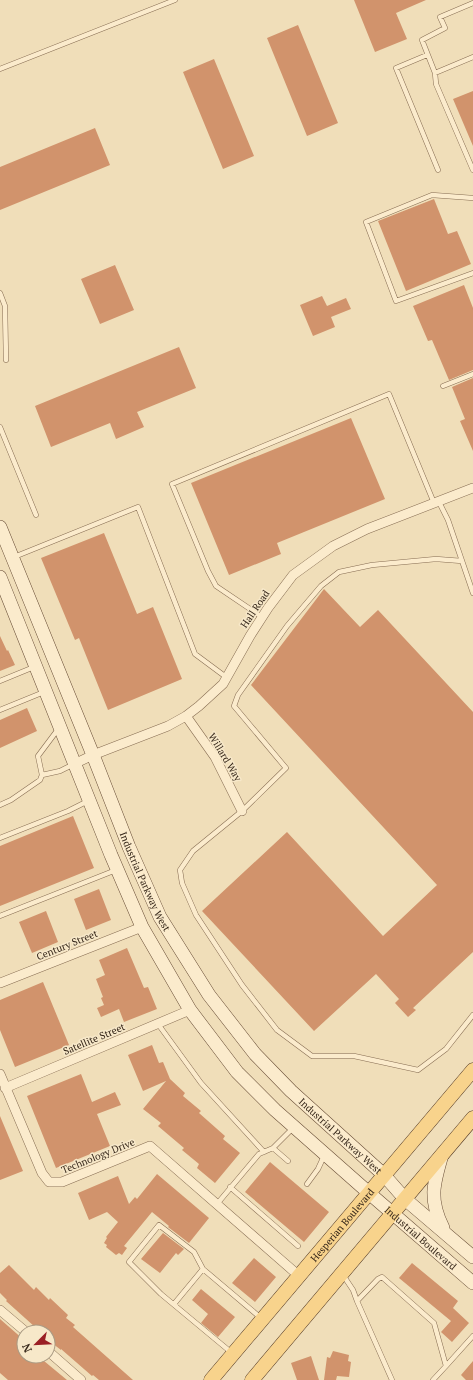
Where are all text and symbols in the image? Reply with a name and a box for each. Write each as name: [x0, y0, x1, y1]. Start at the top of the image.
street label: Hall Road: [238, 587, 273, 630]
street label: Willard Way: [206, 730, 245, 784]
street label: Industrial Parkway West: [117, 830, 174, 934]
street label: Century Street: [35, 927, 100, 963]
street label: Satellite Street: [61, 1020, 127, 1058]
street label: Industrial Parkway West: [296, 1095, 385, 1177]
street label: Technology Drive: [60, 1135, 136, 1177]
street label: Hesperian Boulevard: [307, 1185, 377, 1264]
street label: Industrial Boulevard: [382, 1203, 460, 1273]
north arrow: [16, 1324, 56, 1364]
text: N: [19, 1341, 35, 1355]

